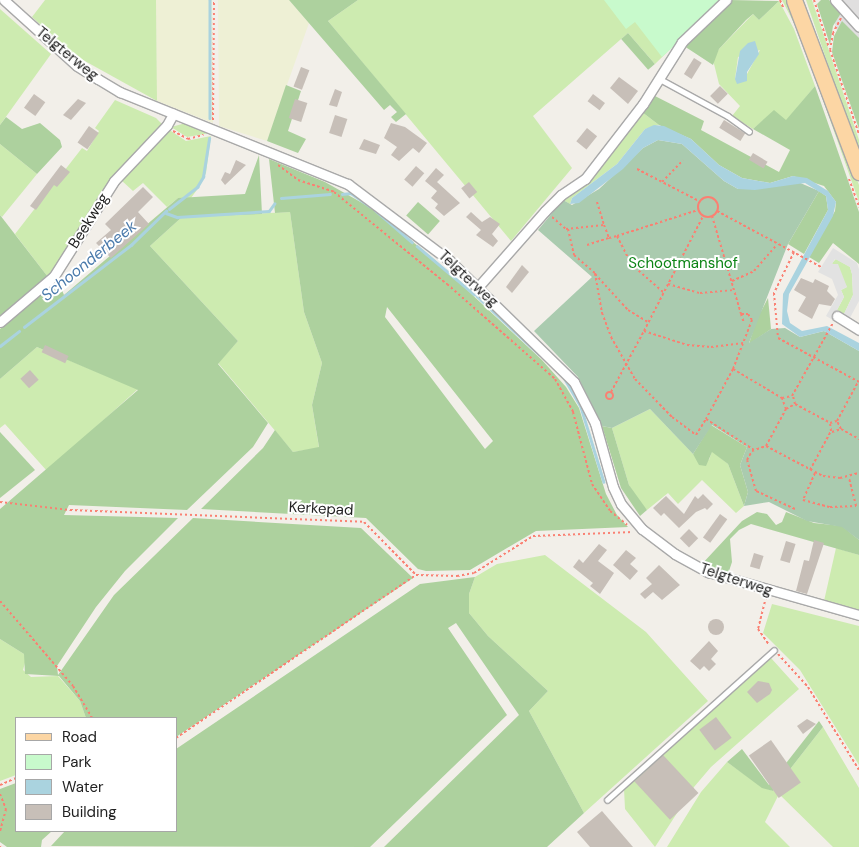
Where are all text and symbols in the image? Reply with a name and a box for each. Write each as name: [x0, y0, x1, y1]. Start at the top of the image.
street label: Telgterweg: [32, 23, 102, 85]
street label: Beekweg: [65, 190, 113, 252]
water label: Schoonderbeek: [37, 217, 141, 305]
street label: Telgterweg: [434, 247, 502, 311]
park label: Schootmanshof: [628, 255, 738, 273]
street label: Kerkepad: [288, 498, 354, 520]
street label: Telgterweg: [698, 560, 774, 600]
legend: [15, 717, 178, 832]
text: Road: [62, 727, 97, 747]
text: Park: [62, 752, 92, 772]
text: Water: [62, 777, 103, 797]
text: Building: [62, 802, 117, 822]

